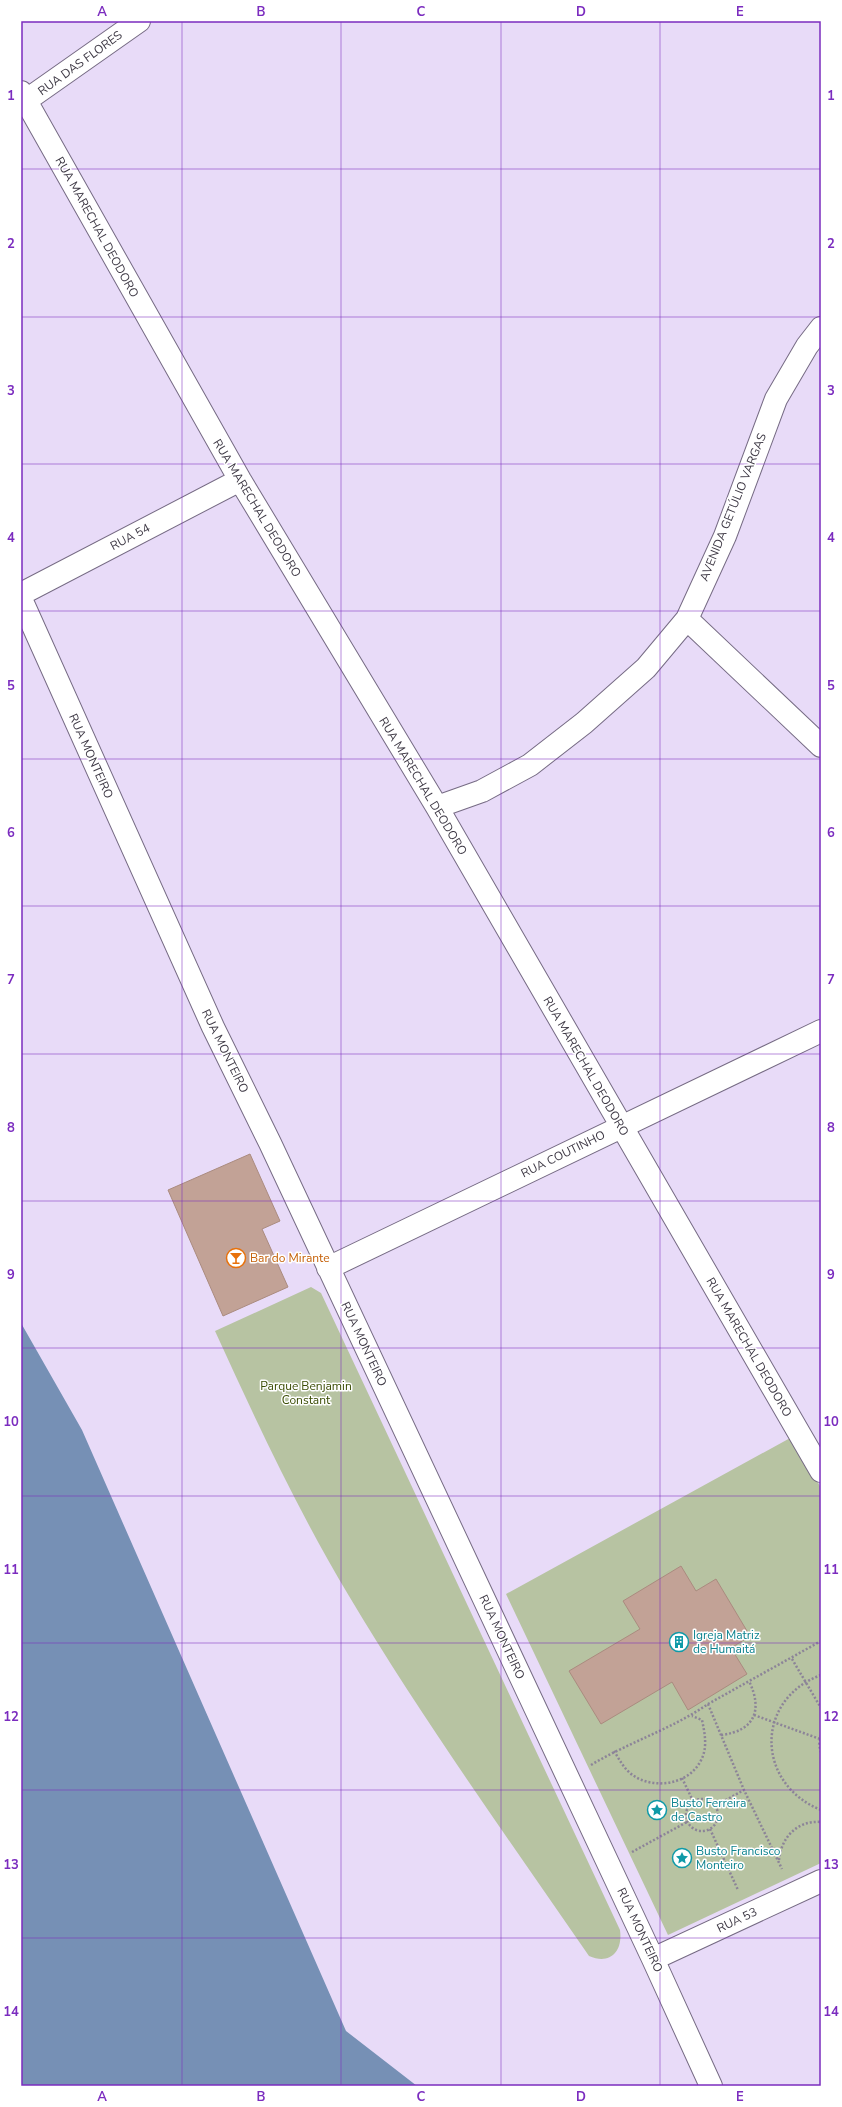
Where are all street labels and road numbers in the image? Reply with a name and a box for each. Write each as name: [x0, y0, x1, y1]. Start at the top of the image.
street label: RUA DAS FLORES: [35, 27, 125, 99]
street label: RUA MARECHAL DEODORO: [52, 154, 142, 300]
street label: AVENIDA GETÚLIO VARGAS: [696, 431, 770, 583]
street label: RUA MARECHAL DEODORO: [209, 436, 305, 580]
street label: RUA 54: [107, 520, 153, 554]
street label: RUA MONTEIRO: [65, 711, 117, 801]
street label: RUA MARECHAL DEODORO: [375, 714, 471, 858]
street label: RUA MARECHAL DEODORO: [539, 993, 633, 1139]
street label: RUA MONTEIRO: [198, 1006, 252, 1096]
street label: RUA COUTINHO: [518, 1127, 608, 1181]
street label: RUA MARECHAL DEODORO: [702, 1274, 796, 1420]
street label: RUA MONTEIRO: [337, 1299, 391, 1389]
street label: RUA MONTEIRO: [475, 1592, 529, 1682]
street label: RUA MONTEIRO: [613, 1885, 667, 1975]
street label: RUA 53: [714, 1904, 760, 1936]

